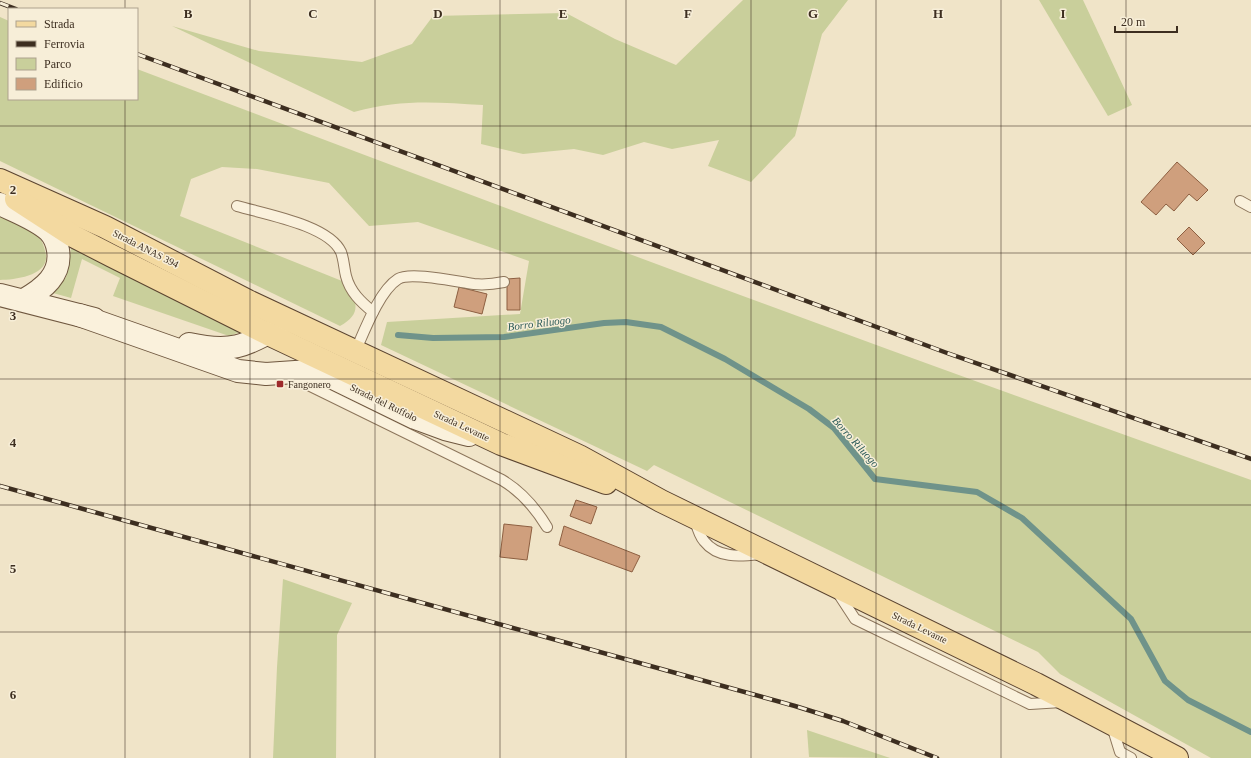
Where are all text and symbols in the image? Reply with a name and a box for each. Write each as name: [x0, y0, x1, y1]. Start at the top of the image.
text: B: [184, 6, 193, 21]
text: C: [308, 6, 318, 21]
text: D: [433, 6, 443, 21]
text: E: [559, 6, 567, 21]
text: F: [684, 6, 692, 21]
text: G: [808, 6, 818, 21]
text: H: [933, 6, 943, 21]
text: I: [1060, 6, 1066, 21]
legend: [8, 8, 138, 100]
scale bar: [1115, 8, 1177, 34]
text: 20 m: [1121, 15, 1146, 29]
text: Strada: [44, 17, 75, 31]
text: Ferrovia: [44, 37, 85, 51]
text: Parco: [44, 57, 71, 71]
text: Edificio: [44, 77, 83, 91]
text: 2: [10, 182, 16, 197]
street label: Strada ANAS 394: [111, 227, 180, 270]
text: 3: [10, 308, 17, 323]
water label: Borro Riluogo: [507, 313, 572, 333]
marker: Fangonero: [275, 379, 285, 389]
place label: Fangonero: [288, 379, 331, 390]
street label: Strada del Ruffolo: [348, 381, 419, 424]
street label: Strada Levante: [432, 408, 492, 443]
water label: Borro Riluogo: [830, 414, 882, 470]
text: 4: [10, 435, 17, 450]
text: 5: [10, 561, 17, 576]
street label: Strada Levante: [890, 609, 950, 646]
text: 6: [10, 687, 17, 702]

